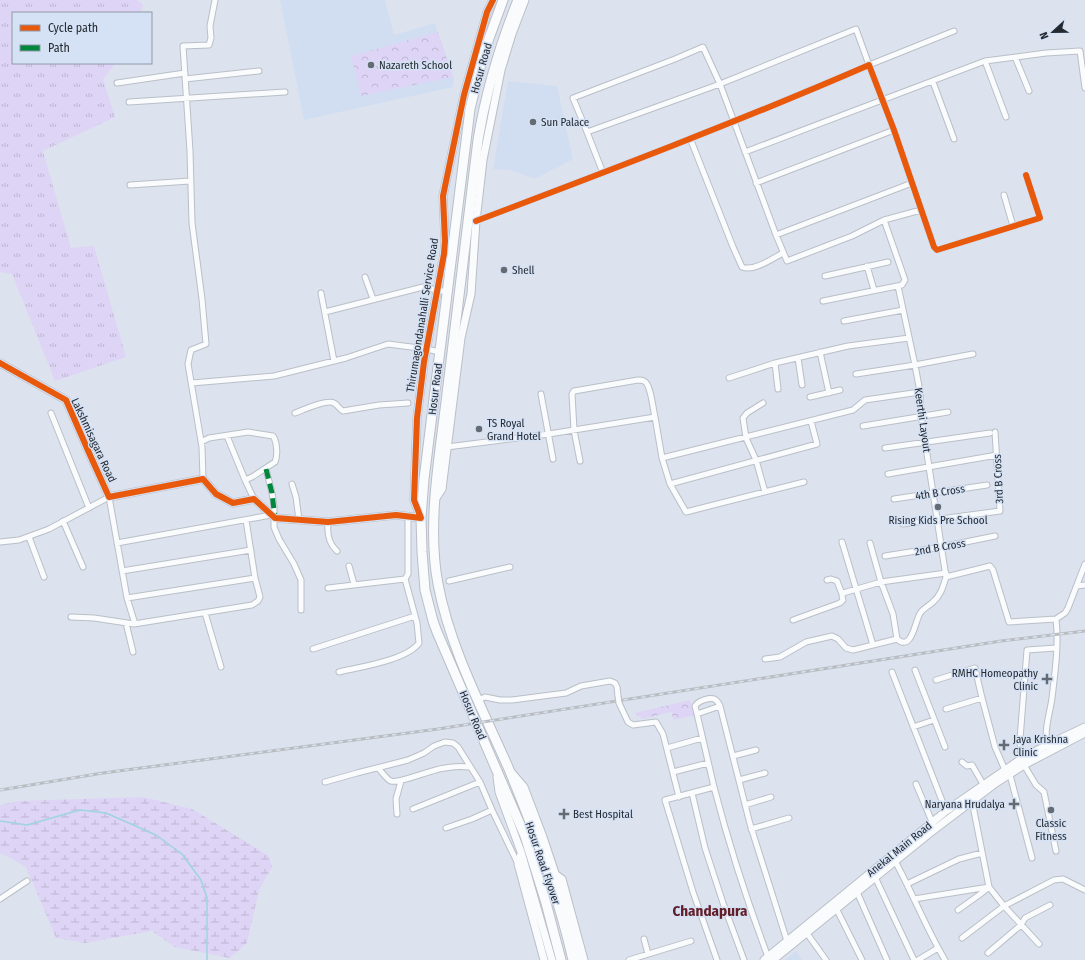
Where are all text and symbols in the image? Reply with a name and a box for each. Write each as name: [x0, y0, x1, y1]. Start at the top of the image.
legend: [12, 12, 152, 64]
north arrow: [1033, 12, 1073, 52]
text: Cycle path: [48, 21, 98, 35]
text: N: [1037, 30, 1051, 41]
text: Path: [48, 41, 70, 55]
street label: Hosur Road: [468, 41, 495, 95]
place label: Nazareth School: [379, 59, 452, 72]
marker: Nazareth School: [366, 60, 376, 70]
place label: Sun Palace: [541, 116, 589, 129]
marker: Sun Palace: [528, 117, 538, 127]
street label: Thirumagondanahalli Service Road: [404, 237, 441, 393]
place label: Shell: [512, 264, 535, 277]
marker: Shell: [499, 265, 509, 275]
street label: Hosur Road: [426, 362, 445, 416]
street label: Keerthi Layout: [912, 387, 934, 454]
street label: Lakshmisagara Road: [68, 396, 119, 484]
place label: TS Royal Grand Hotel: [487, 417, 541, 443]
marker: TS Royal Grand Hotel: [474, 424, 484, 434]
street label: 3rd B Cross: [991, 454, 1006, 504]
street label: 4th B Cross: [914, 482, 966, 503]
marker: Rising Kids Pre School: [933, 502, 943, 512]
place label: Rising Kids Pre School: [888, 514, 988, 527]
street label: 2nd B Cross: [913, 537, 967, 558]
place label: RMHC Homeopathy Clinic: [952, 667, 1038, 693]
marker: RMHC Homeopathy Clinic: [1041, 673, 1053, 685]
street label: Hosur Road: [456, 689, 489, 742]
place label: Jaya Krishna Clinic: [1013, 733, 1068, 759]
marker: Jaya Krishna Clinic: [998, 739, 1010, 751]
place label: Naryana Hrudalya: [925, 798, 1005, 811]
marker: Naryana Hrudalya: [1008, 798, 1020, 810]
marker: Classic Fitness: [1046, 805, 1056, 815]
marker: Best Hospital: [558, 808, 570, 820]
place label: Best Hospital: [573, 808, 633, 821]
place label: Classic Fitness: [1035, 817, 1067, 843]
street label: Anekal Main Road: [864, 819, 934, 880]
street label: Hosur Road Flyover: [522, 820, 563, 907]
district label: Chandapura: [673, 902, 748, 920]

